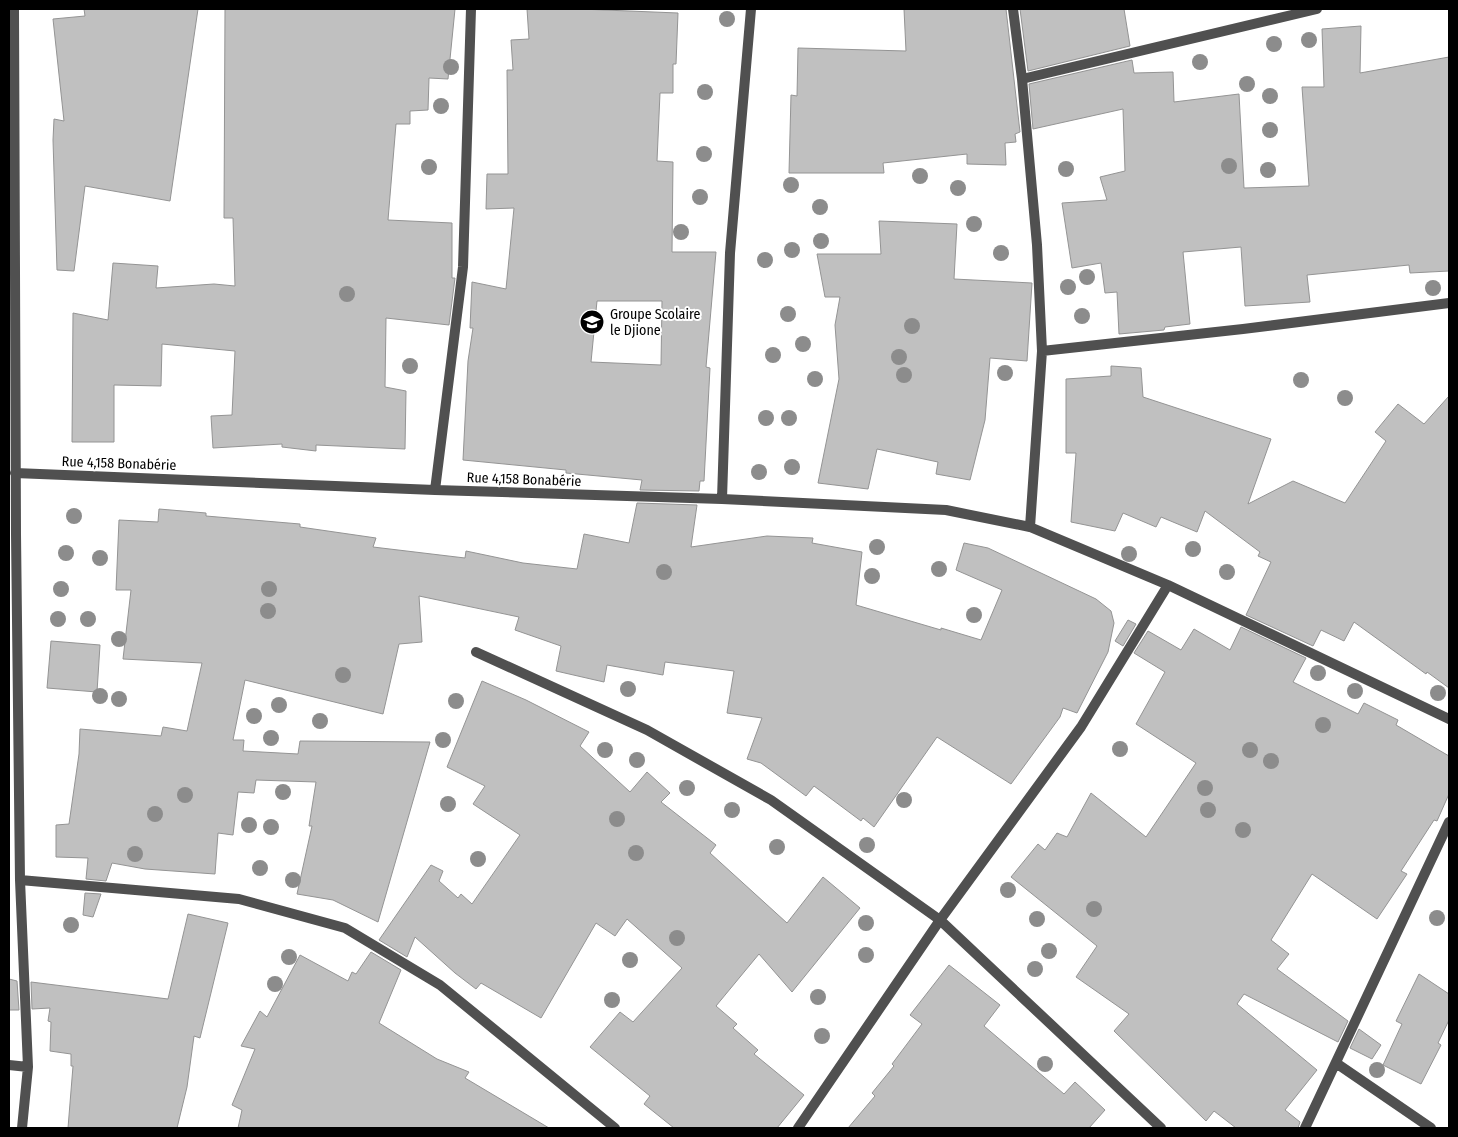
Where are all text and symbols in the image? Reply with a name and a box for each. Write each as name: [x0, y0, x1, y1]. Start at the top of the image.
place label: Groupe Scolaire le Djione: [610, 306, 700, 339]
school or university icon: Groupe Scolaire le Djione: [579, 309, 605, 335]
street label: Rue 4,158 Bonabérie: [61, 453, 177, 474]
street label: Rue 4,158 Bonabérie: [466, 469, 582, 490]

